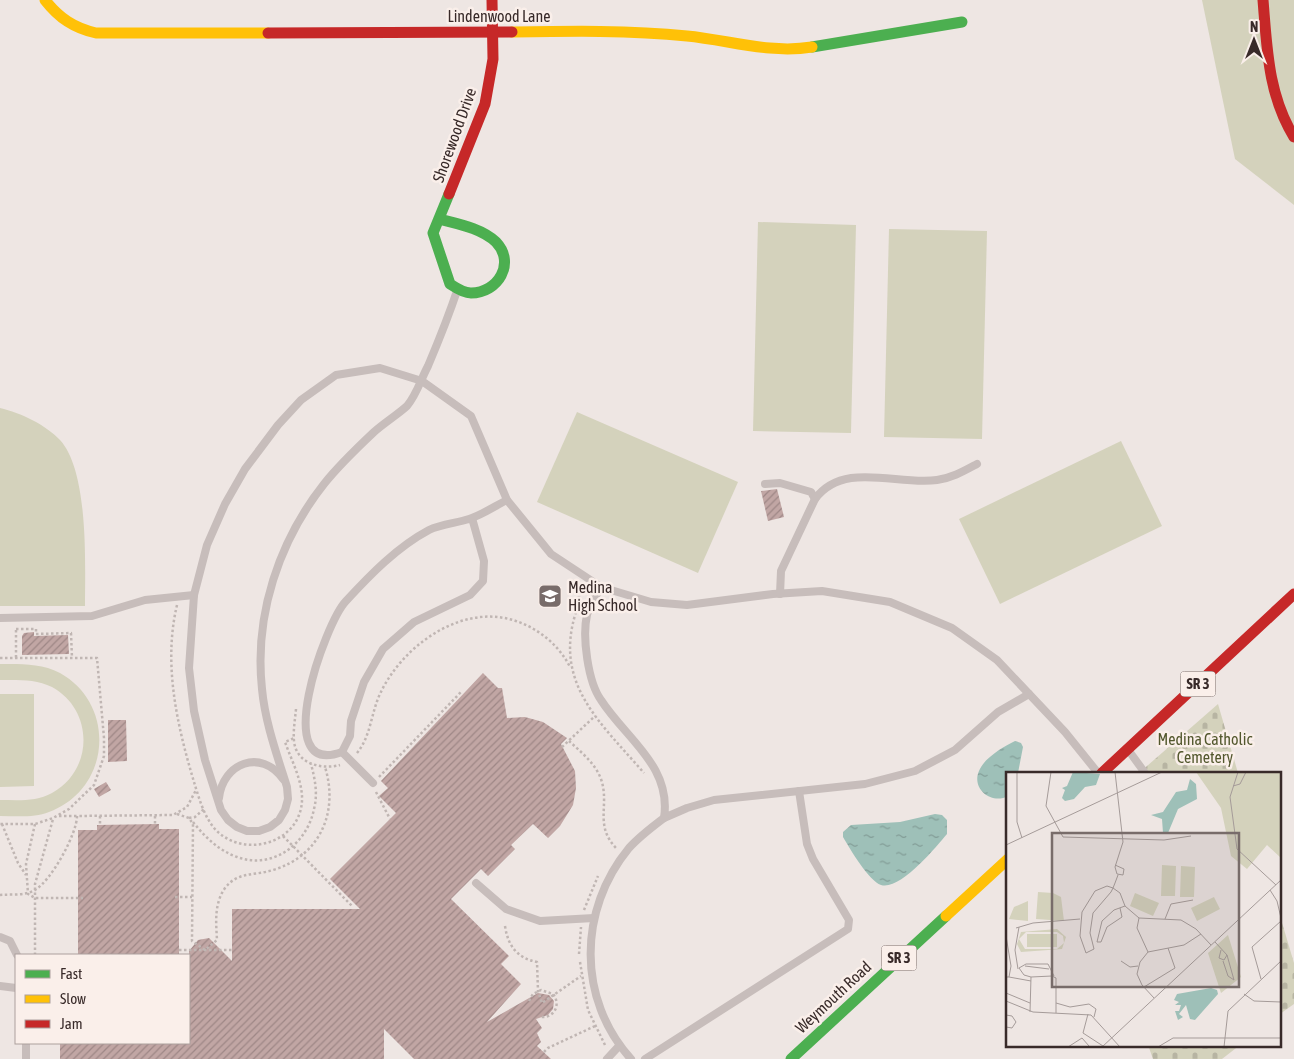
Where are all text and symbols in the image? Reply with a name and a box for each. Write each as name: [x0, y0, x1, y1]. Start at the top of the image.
street label: Lindenwood Lane: [447, 7, 551, 25]
north arrow: [1229, 15, 1279, 65]
text: N: [1250, 19, 1258, 35]
street label: Shorewood Drive: [429, 85, 479, 185]
place label: Medina High School: [568, 578, 638, 615]
school or university icon: Medina High School: [537, 583, 563, 609]
road number: SR 3: [1180, 672, 1216, 696]
park label: Medina Catholic Cemetery: [1158, 730, 1253, 767]
inset map: [1006, 772, 1282, 1046]
road number: SR 3: [882, 946, 916, 970]
legend: [15, 954, 190, 1044]
street label: Weymouth Road: [791, 957, 875, 1037]
text: Fast: [60, 965, 82, 982]
text: Slow: [60, 990, 86, 1007]
text: Jam: [60, 1015, 83, 1032]

